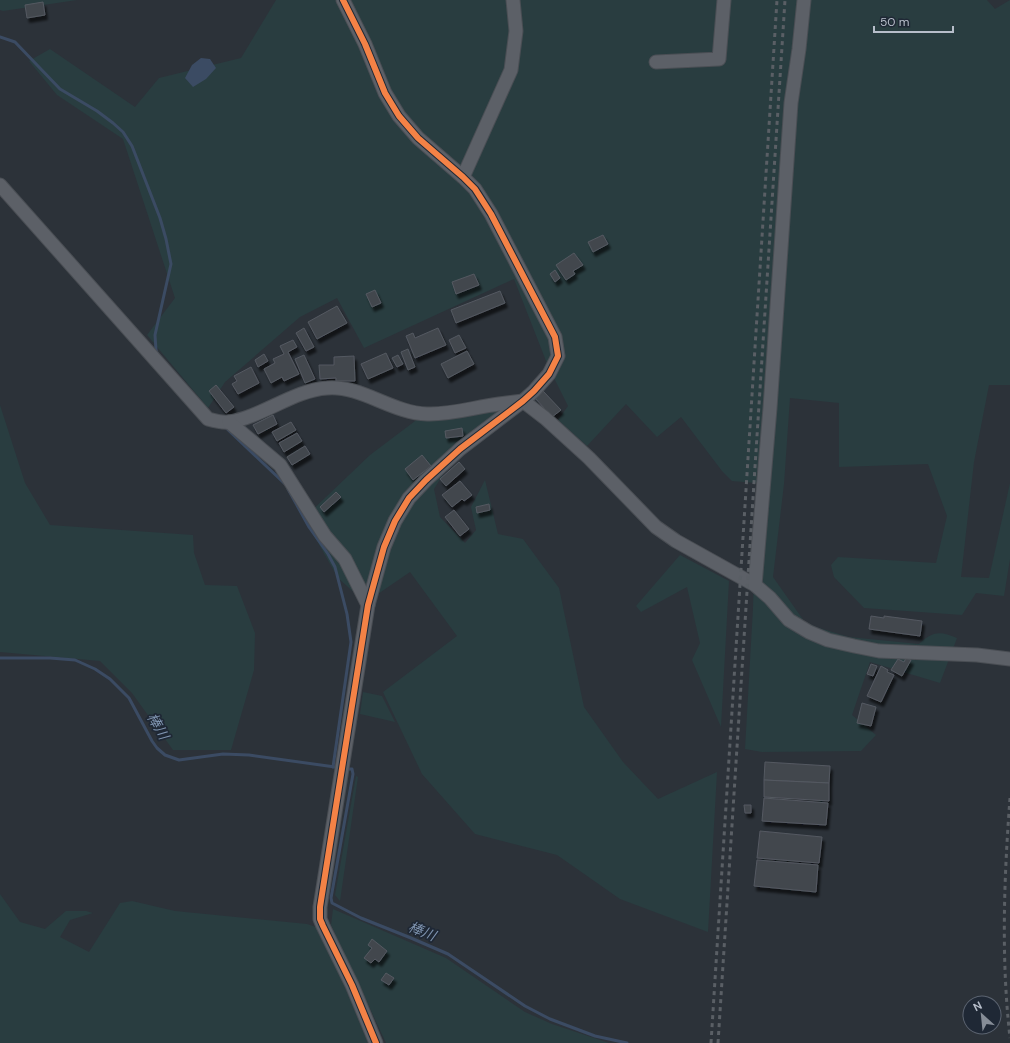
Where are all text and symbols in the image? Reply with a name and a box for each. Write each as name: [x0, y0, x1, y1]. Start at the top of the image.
scale bar: [874, 8, 953, 34]
text: 50 m: [880, 14, 909, 30]
water label: 棒川: [143, 709, 174, 744]
water label: 棒川: [406, 917, 440, 945]
north arrow: [962, 995, 1002, 1035]
text: N: [971, 998, 984, 1014]

